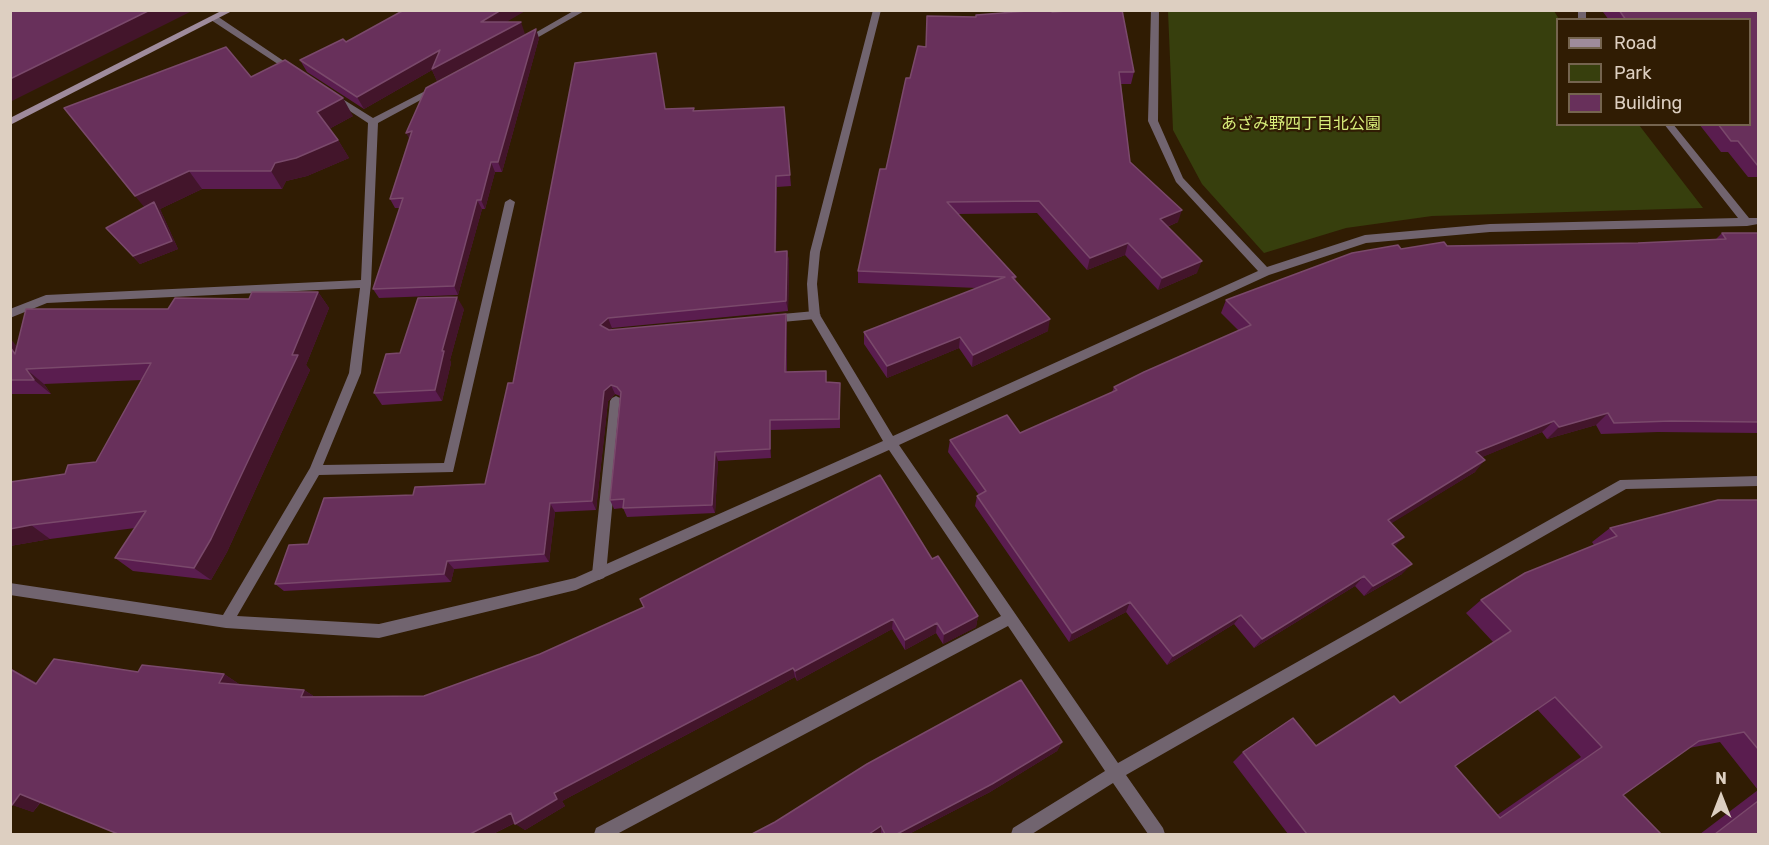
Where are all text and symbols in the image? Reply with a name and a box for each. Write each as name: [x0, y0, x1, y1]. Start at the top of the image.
legend: [1556, 18, 1751, 126]
text: Road: [1614, 32, 1657, 54]
text: Park: [1614, 62, 1651, 84]
text: Building: [1614, 92, 1682, 114]
park label: あざみ野四丁目北公園: [1221, 114, 1381, 134]
north arrow: [1691, 767, 1751, 827]
text: N: [1715, 769, 1727, 788]

